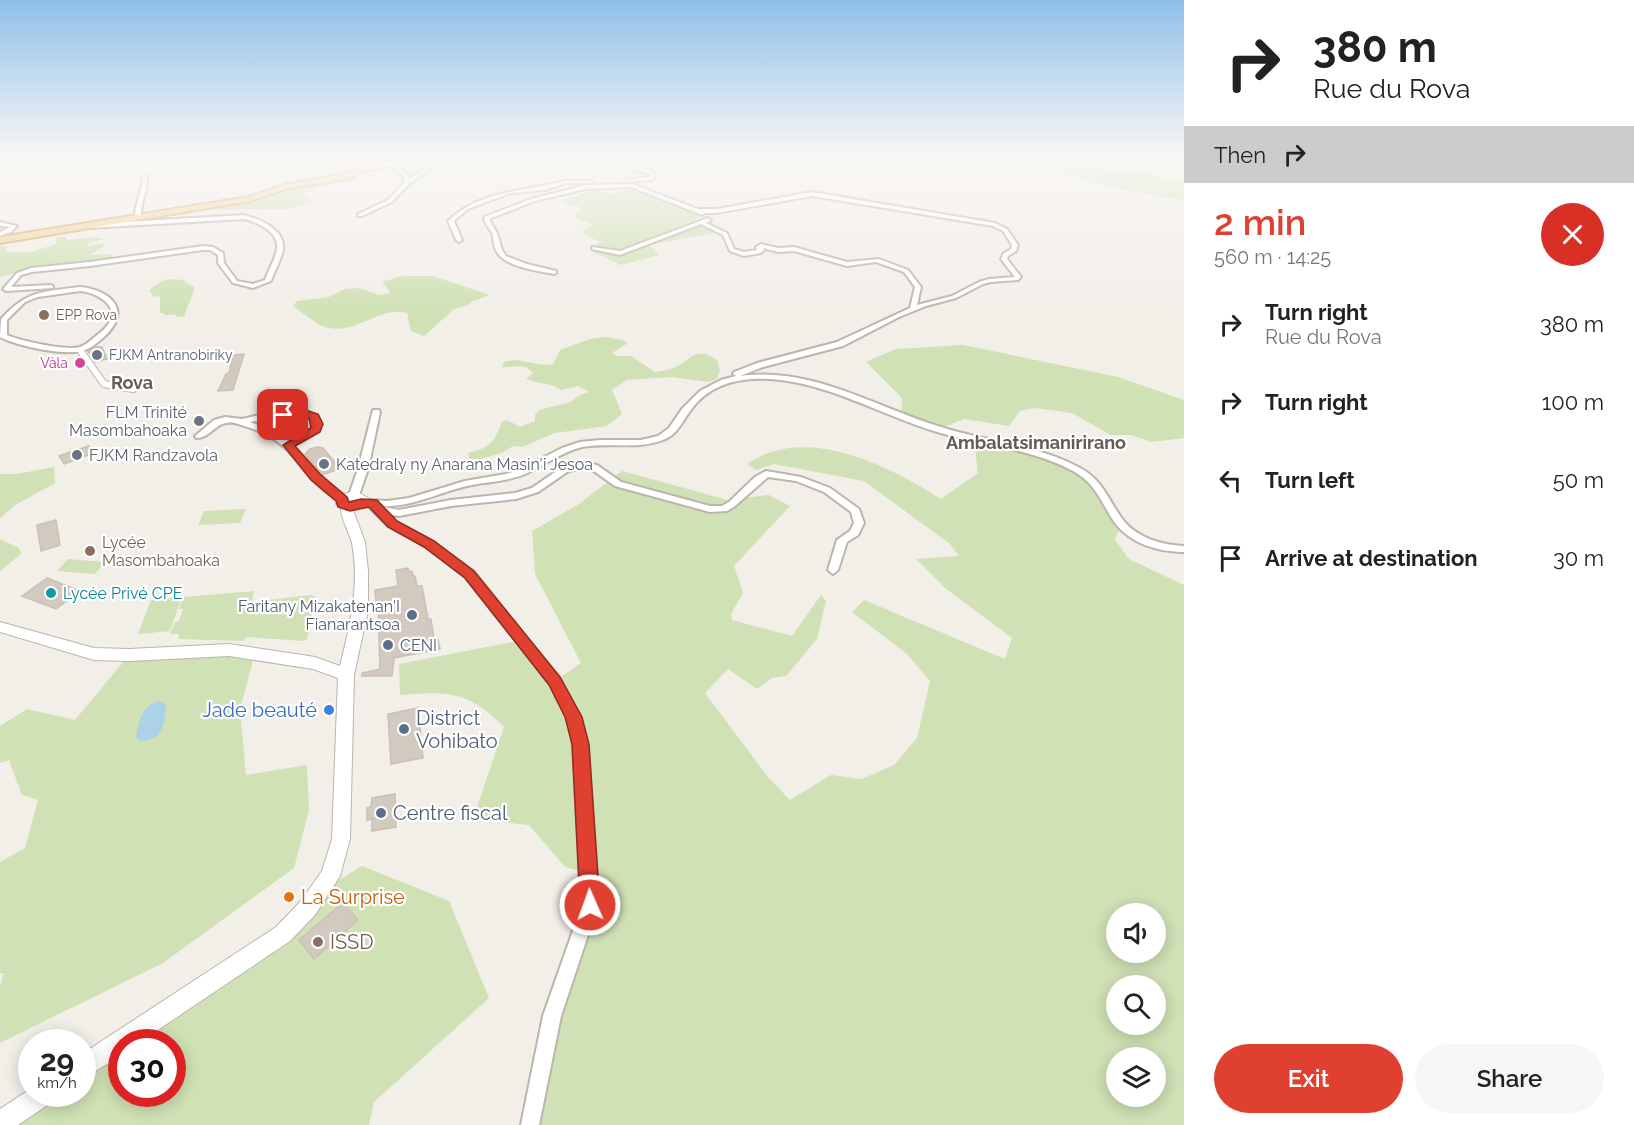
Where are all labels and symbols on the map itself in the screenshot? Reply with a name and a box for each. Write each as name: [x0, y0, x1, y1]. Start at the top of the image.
place label: EPP Rova: [56, 307, 117, 323]
marker: EPP Rova: [37, 308, 51, 322]
place label: FJKM Antranobiriky: [109, 347, 233, 363]
marker: FJKM Antranobiriky: [90, 348, 104, 362]
place label: Vàla: [40, 355, 68, 371]
marker: Vàla: [73, 356, 87, 370]
district label: Rova: [111, 372, 153, 393]
pin: [257, 389, 308, 440]
place label: FLM Trinité Masombahoaka: [69, 403, 187, 440]
marker: FLM Trinité Masombahoaka: [192, 414, 206, 428]
district label: Ambalatsimanirirano: [946, 432, 1126, 453]
place label: FJKM Randzavola: [89, 446, 218, 465]
marker: FJKM Randzavola: [70, 448, 84, 462]
place label: Katedraly ny Anarana Masin'i Jesoa: [336, 455, 593, 474]
marker: Katedraly ny Anarana Masin'i Jesoa: [317, 457, 331, 471]
place label: Lycée Masombahoaka: [102, 533, 220, 570]
marker: Lycée Masombahoaka: [83, 544, 97, 558]
place label: Lycée Privé CPE: [63, 584, 183, 603]
marker: Lycée Privé CPE: [44, 586, 58, 600]
place label: Faritany Mizakatenan'I Fianarantsoa: [238, 597, 400, 634]
marker: Faritany Mizakatenan'I Fianarantsoa: [405, 608, 419, 622]
place label: CENI: [400, 636, 437, 655]
marker: CENI: [381, 638, 395, 652]
place label: Jade beauté: [202, 698, 317, 722]
marker: Jade beauté: [322, 703, 336, 717]
place label: District Vohibato: [416, 706, 498, 753]
marker: District Vohibato: [397, 722, 411, 736]
place label: Centre fiscal: [393, 801, 508, 825]
marker: Centre fiscal: [374, 806, 388, 820]
position arrow: [558, 873, 622, 937]
place label: La Surprise: [301, 885, 405, 909]
marker: La Surprise: [282, 890, 296, 904]
place label: ISSD: [330, 930, 374, 954]
marker: ISSD: [311, 935, 325, 949]
speed limit sign: 30: [108, 1029, 186, 1107]

